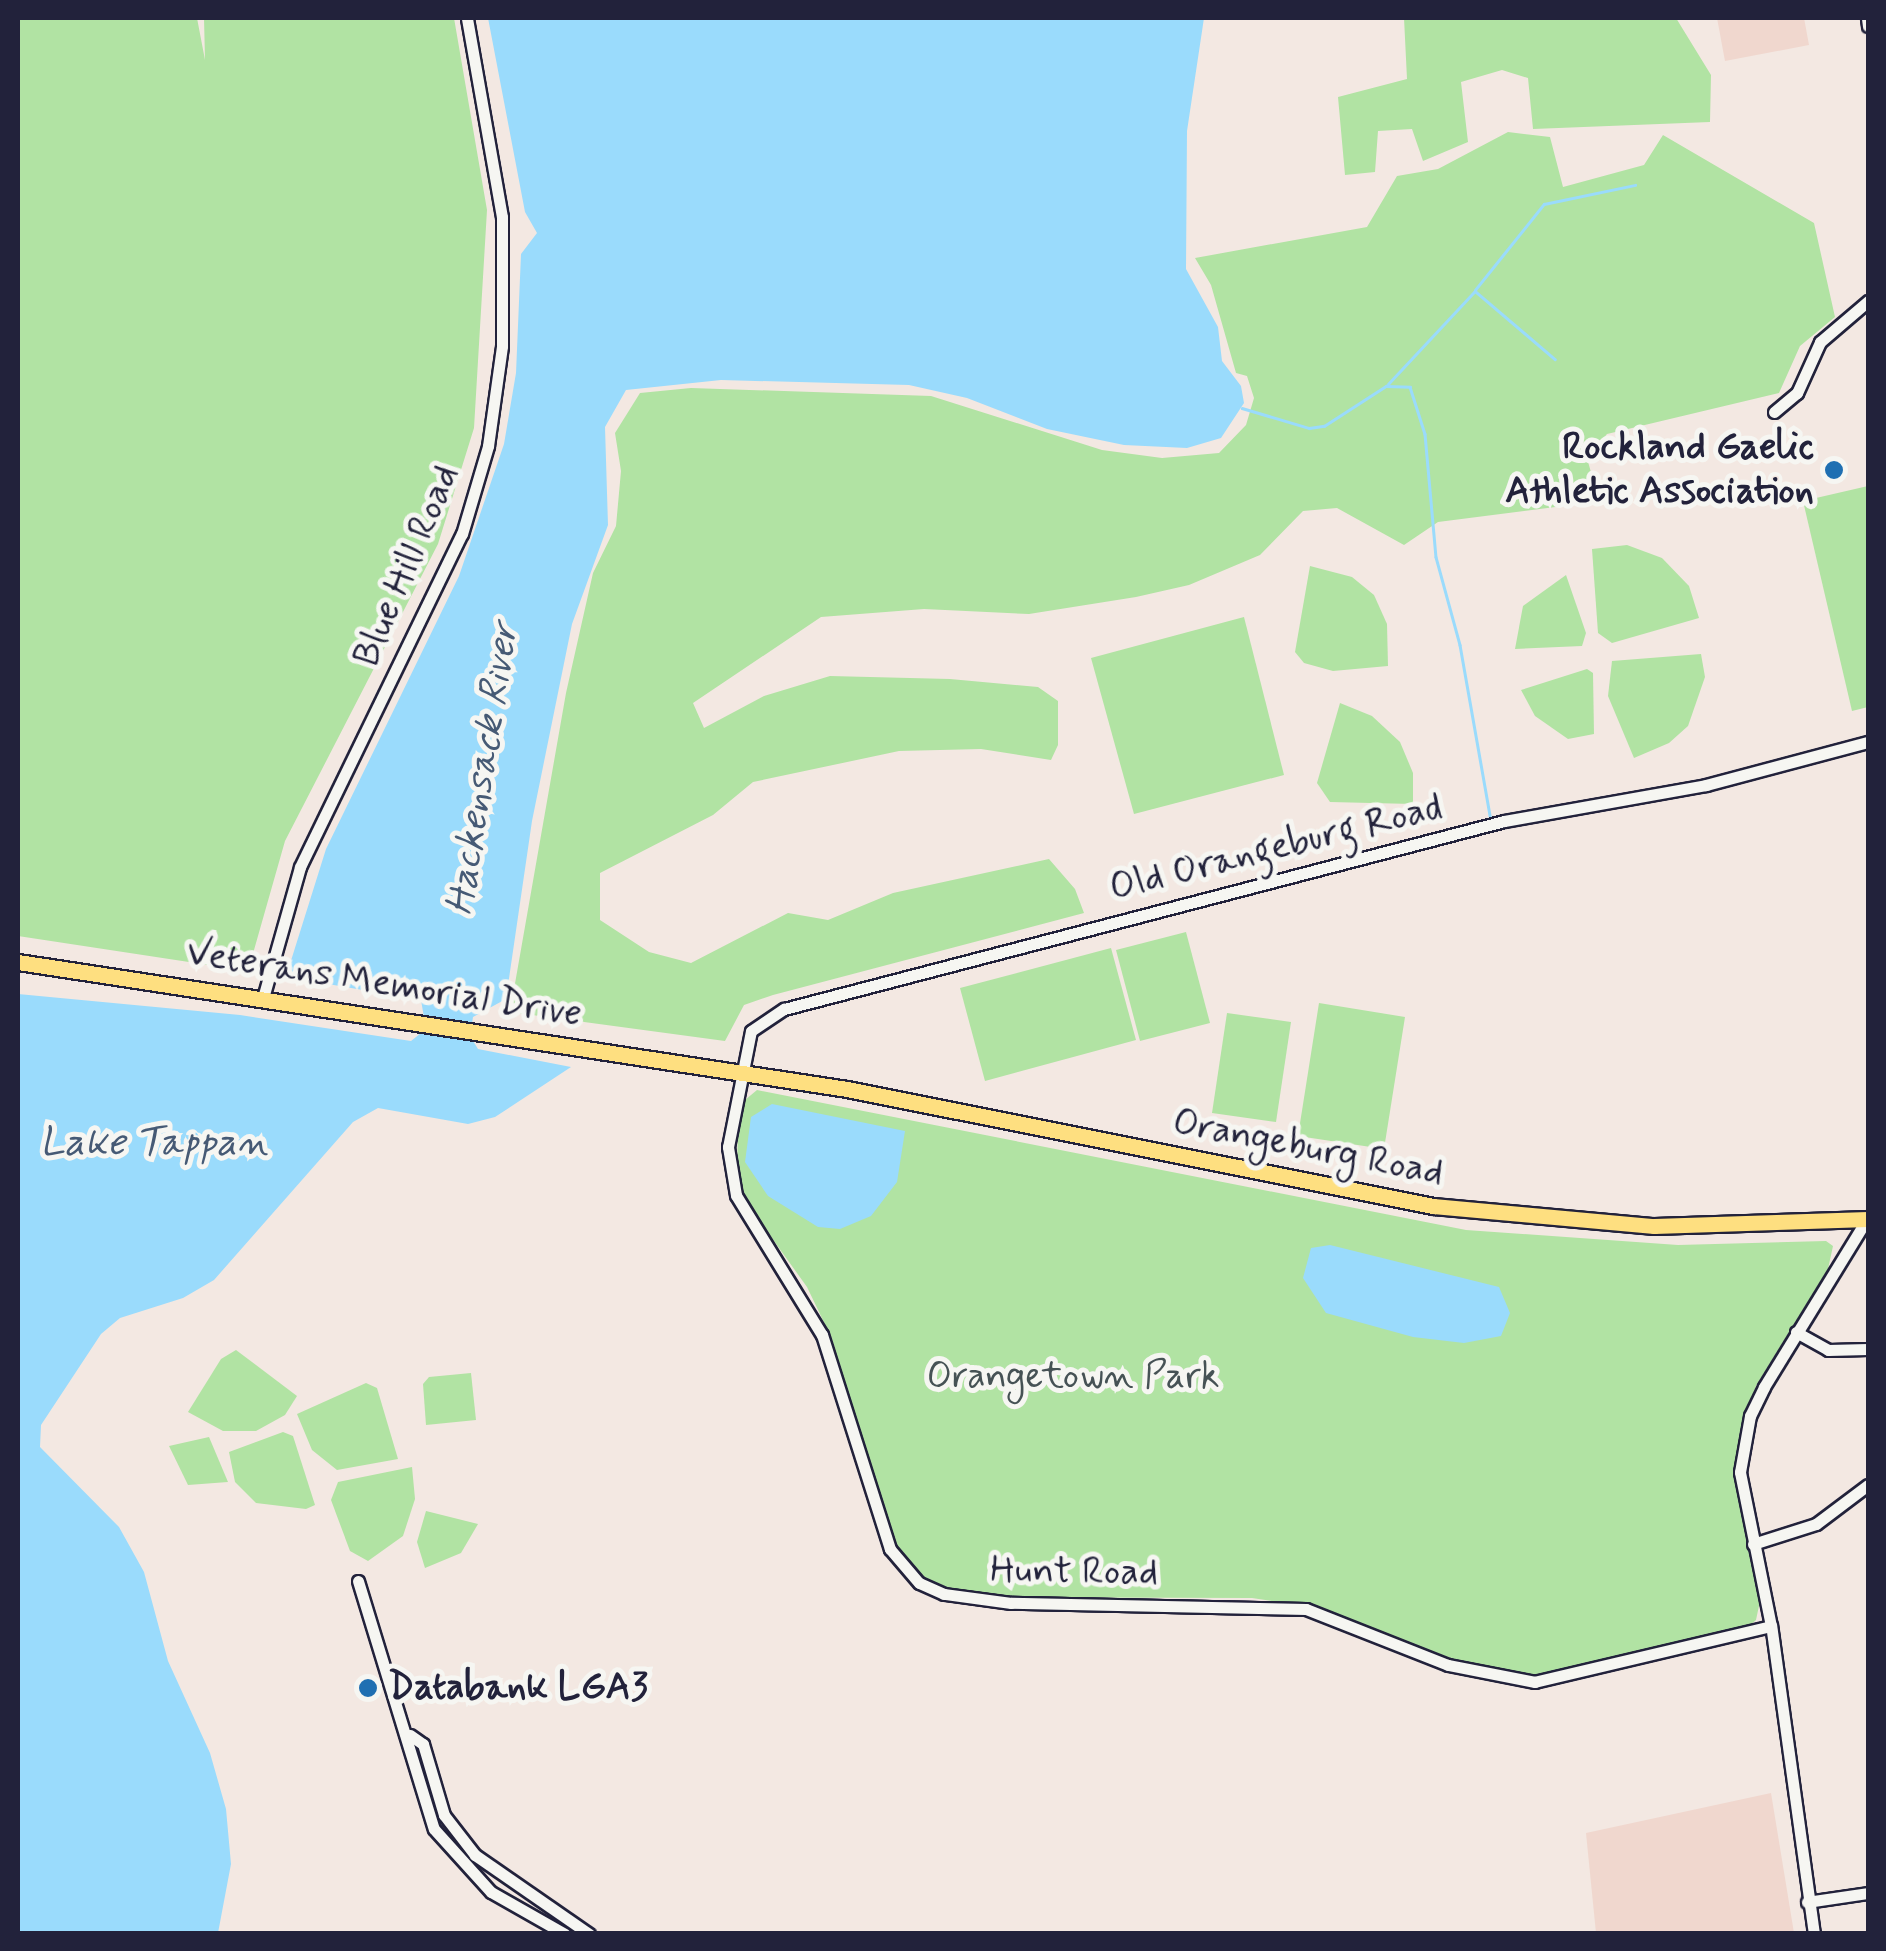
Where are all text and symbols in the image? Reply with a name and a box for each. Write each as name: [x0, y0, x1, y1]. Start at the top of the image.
place label: Rockland Gaelic Athletic Association: [1503, 425, 1814, 514]
street label: Blue Hill Road: [344, 458, 470, 674]
marker: Rockland Gaelic Athletic Association: [1823, 459, 1845, 481]
water label: Hackensack River: [436, 617, 530, 921]
street label: Old Orangeburg Road: [1106, 785, 1446, 911]
street label: Veterans Memorial Drive: [177, 929, 591, 1039]
street label: Orangeburg Road: [1169, 1099, 1447, 1197]
water label: Lake Tappan: [51, 1119, 257, 1167]
park label: Orangetown Park: [927, 1354, 1219, 1400]
street label: Hunt Road: [990, 1548, 1158, 1596]
place label: Databank LGA3: [388, 1665, 649, 1711]
marker: Databank LGA3: [357, 1677, 379, 1699]

